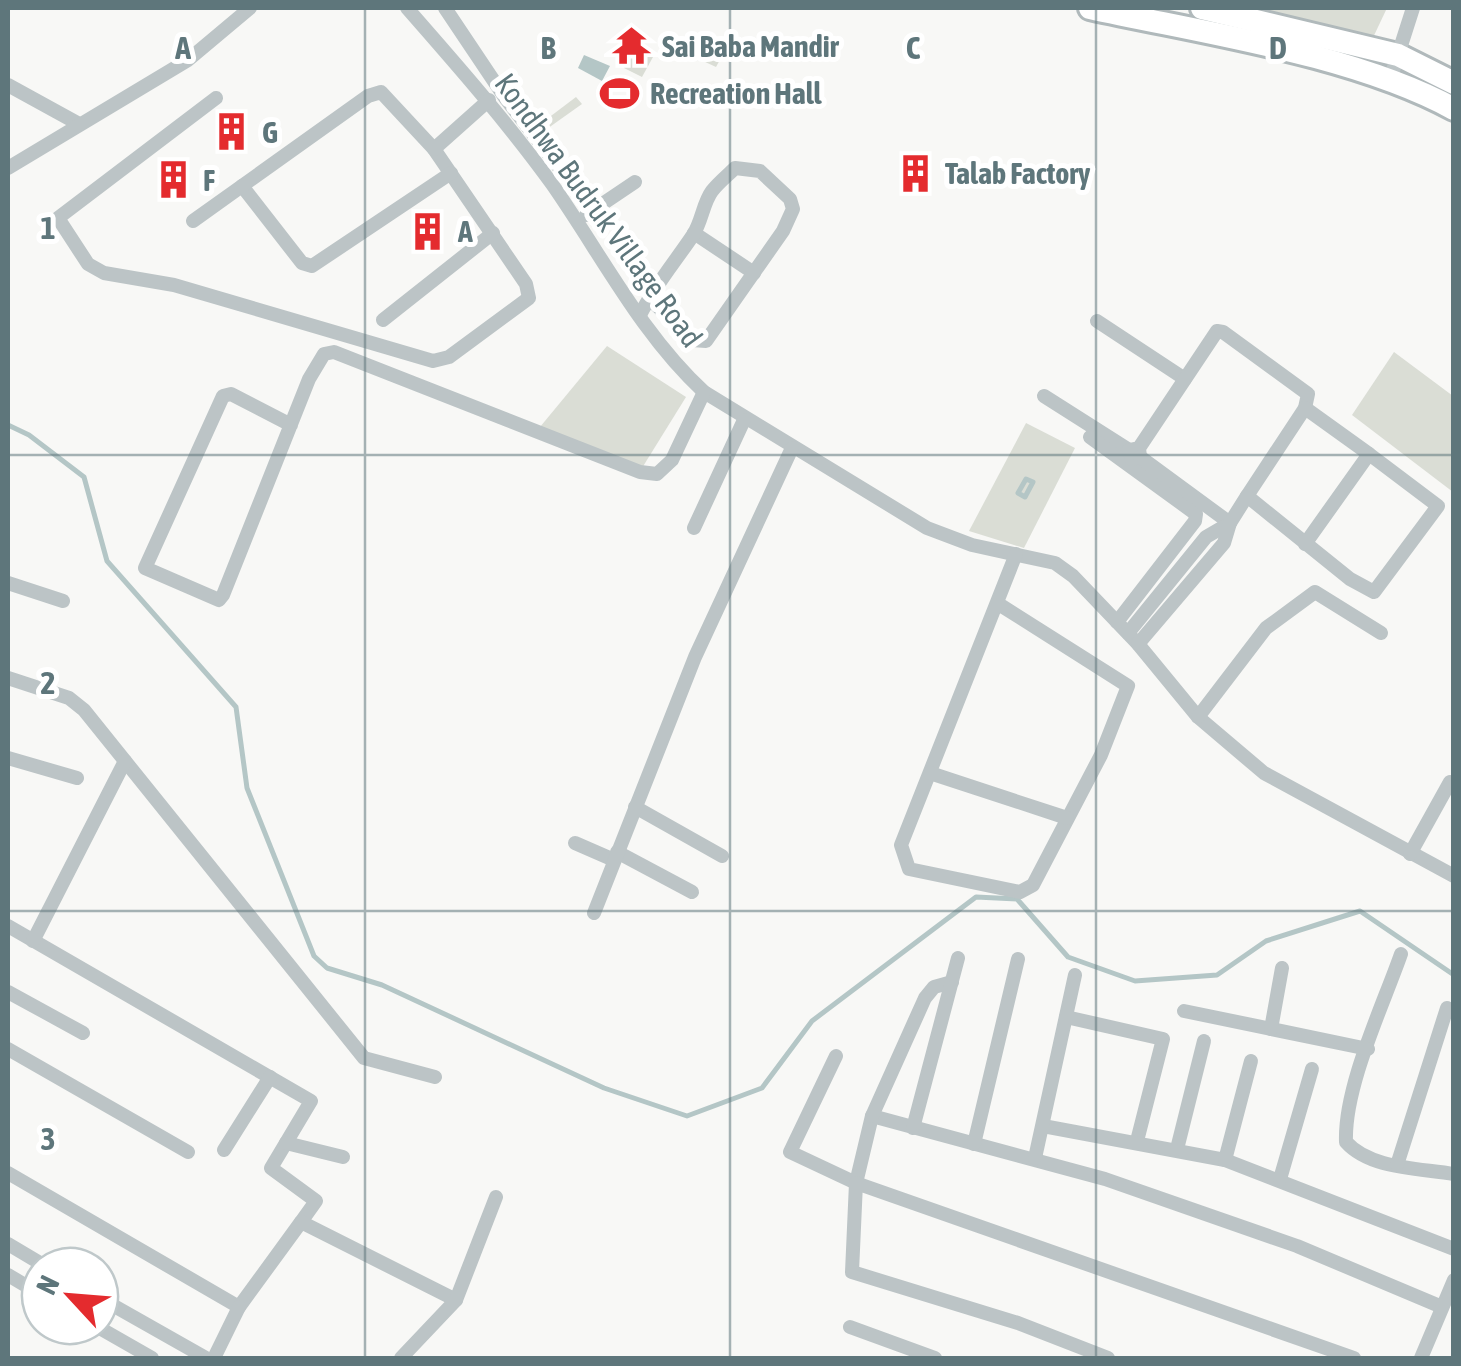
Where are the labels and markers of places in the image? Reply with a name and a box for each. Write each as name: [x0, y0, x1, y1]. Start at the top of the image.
temple icon: Sai Baba Mandir: [611, 25, 653, 67]
place label: Sai Baba Mandir: [662, 29, 840, 63]
sports icon: Recreation Hall: [599, 72, 641, 114]
place label: Recreation Hall: [650, 76, 823, 110]
building icon: G: [211, 111, 253, 153]
place label: G: [262, 115, 278, 149]
building icon: Talab Factory: [894, 152, 936, 194]
place label: Talab Factory: [945, 156, 1091, 190]
building icon: F: [152, 159, 194, 201]
place label: F: [203, 163, 215, 197]
building icon: A: [407, 210, 449, 252]
place label: A: [457, 214, 473, 248]

